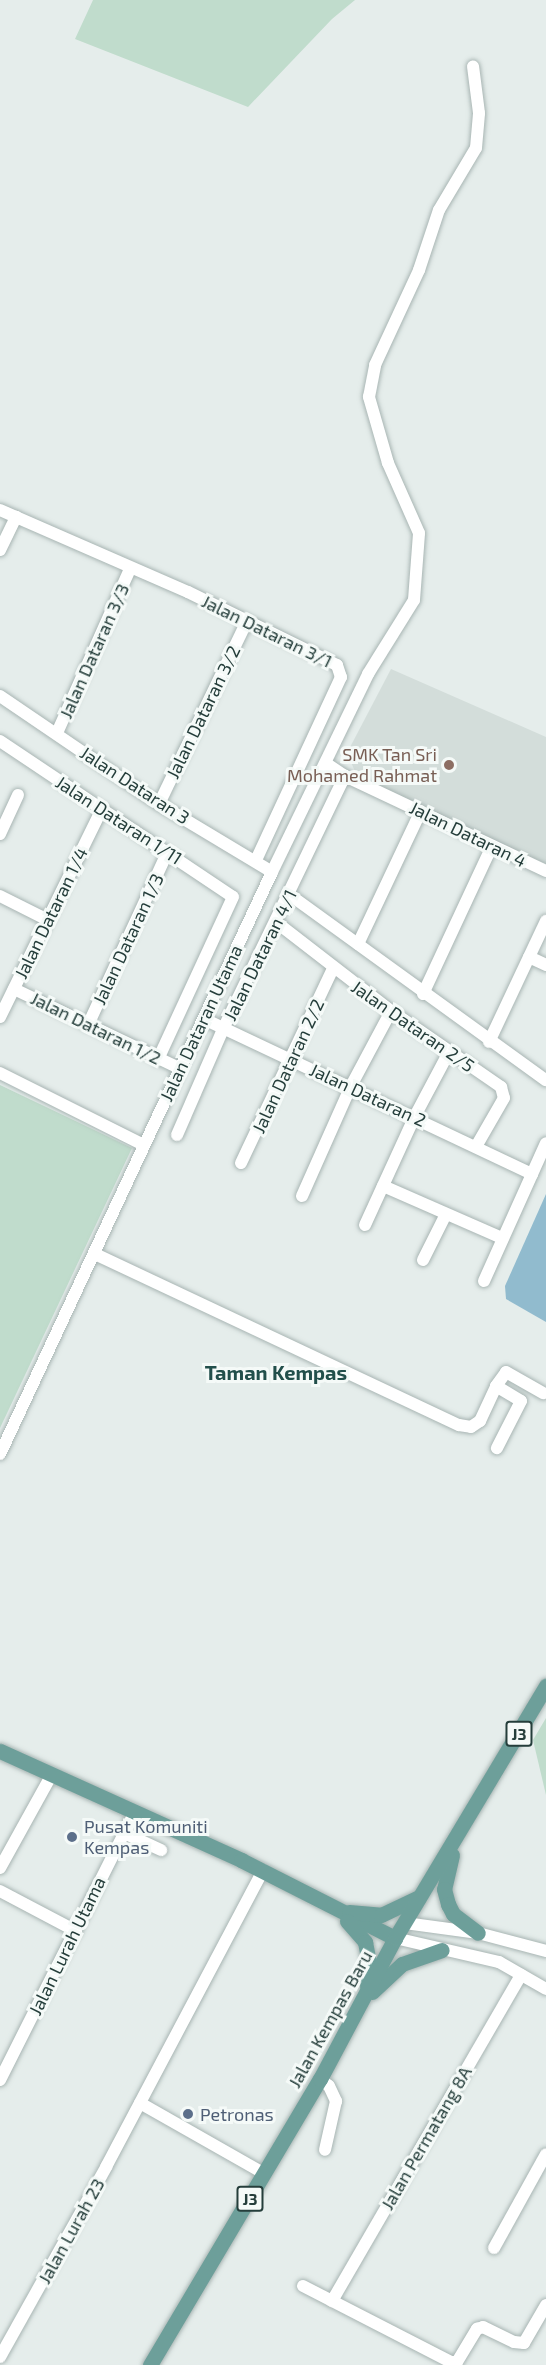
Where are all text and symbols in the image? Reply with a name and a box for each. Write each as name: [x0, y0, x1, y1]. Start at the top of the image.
street label: Jalan Dataran 3/3: [55, 580, 133, 722]
street label: Jalan Dataran 3/1: [198, 590, 336, 672]
street label: Jalan Dataran 3/2: [161, 642, 245, 782]
street label: Jalan Dataran 3: [76, 742, 194, 828]
place label: SMK Tan Sri Mohamed Rahmat: [287, 744, 437, 786]
marker: SMK Tan Sri Mohamed Rahmat: [442, 758, 456, 772]
street label: Jalan Dataran 1/11: [52, 771, 186, 869]
street label: Jalan Dataran 4: [406, 796, 530, 872]
street label: Jalan Dataran 1/4: [10, 844, 92, 982]
street label: Jalan Dataran 1/3: [88, 870, 168, 1008]
street label: Jalan Dataran 4/1: [219, 886, 301, 1024]
street label: Jalan Dataran Utama: [155, 941, 247, 1105]
street label: Jalan Dataran 2/5: [347, 976, 479, 1076]
street label: Jalan Dataran 1/2: [27, 987, 165, 1069]
street label: Jalan Dataran 2/2: [247, 996, 329, 1136]
street label: Jalan Dataran 2: [306, 1059, 430, 1131]
district label: Taman Kempas: [205, 1360, 347, 1384]
road number: J3: [504, 1721, 534, 1747]
place label: Pusat Komuniti Kempas: [84, 1816, 208, 1858]
marker: Pusat Komuniti Kempas: [65, 1830, 79, 1844]
street label: Jalan Lurah Utama: [24, 1873, 110, 2019]
street label: Jalan Kempas Baru: [283, 1947, 377, 2091]
street label: Jalan Permatang 8A: [376, 2062, 476, 2214]
place label: Petronas: [200, 2103, 274, 2125]
marker: Petronas: [181, 2107, 195, 2121]
street label: Jalan Lurah 23: [33, 2175, 109, 2287]
road number: J3: [235, 2186, 265, 2212]

